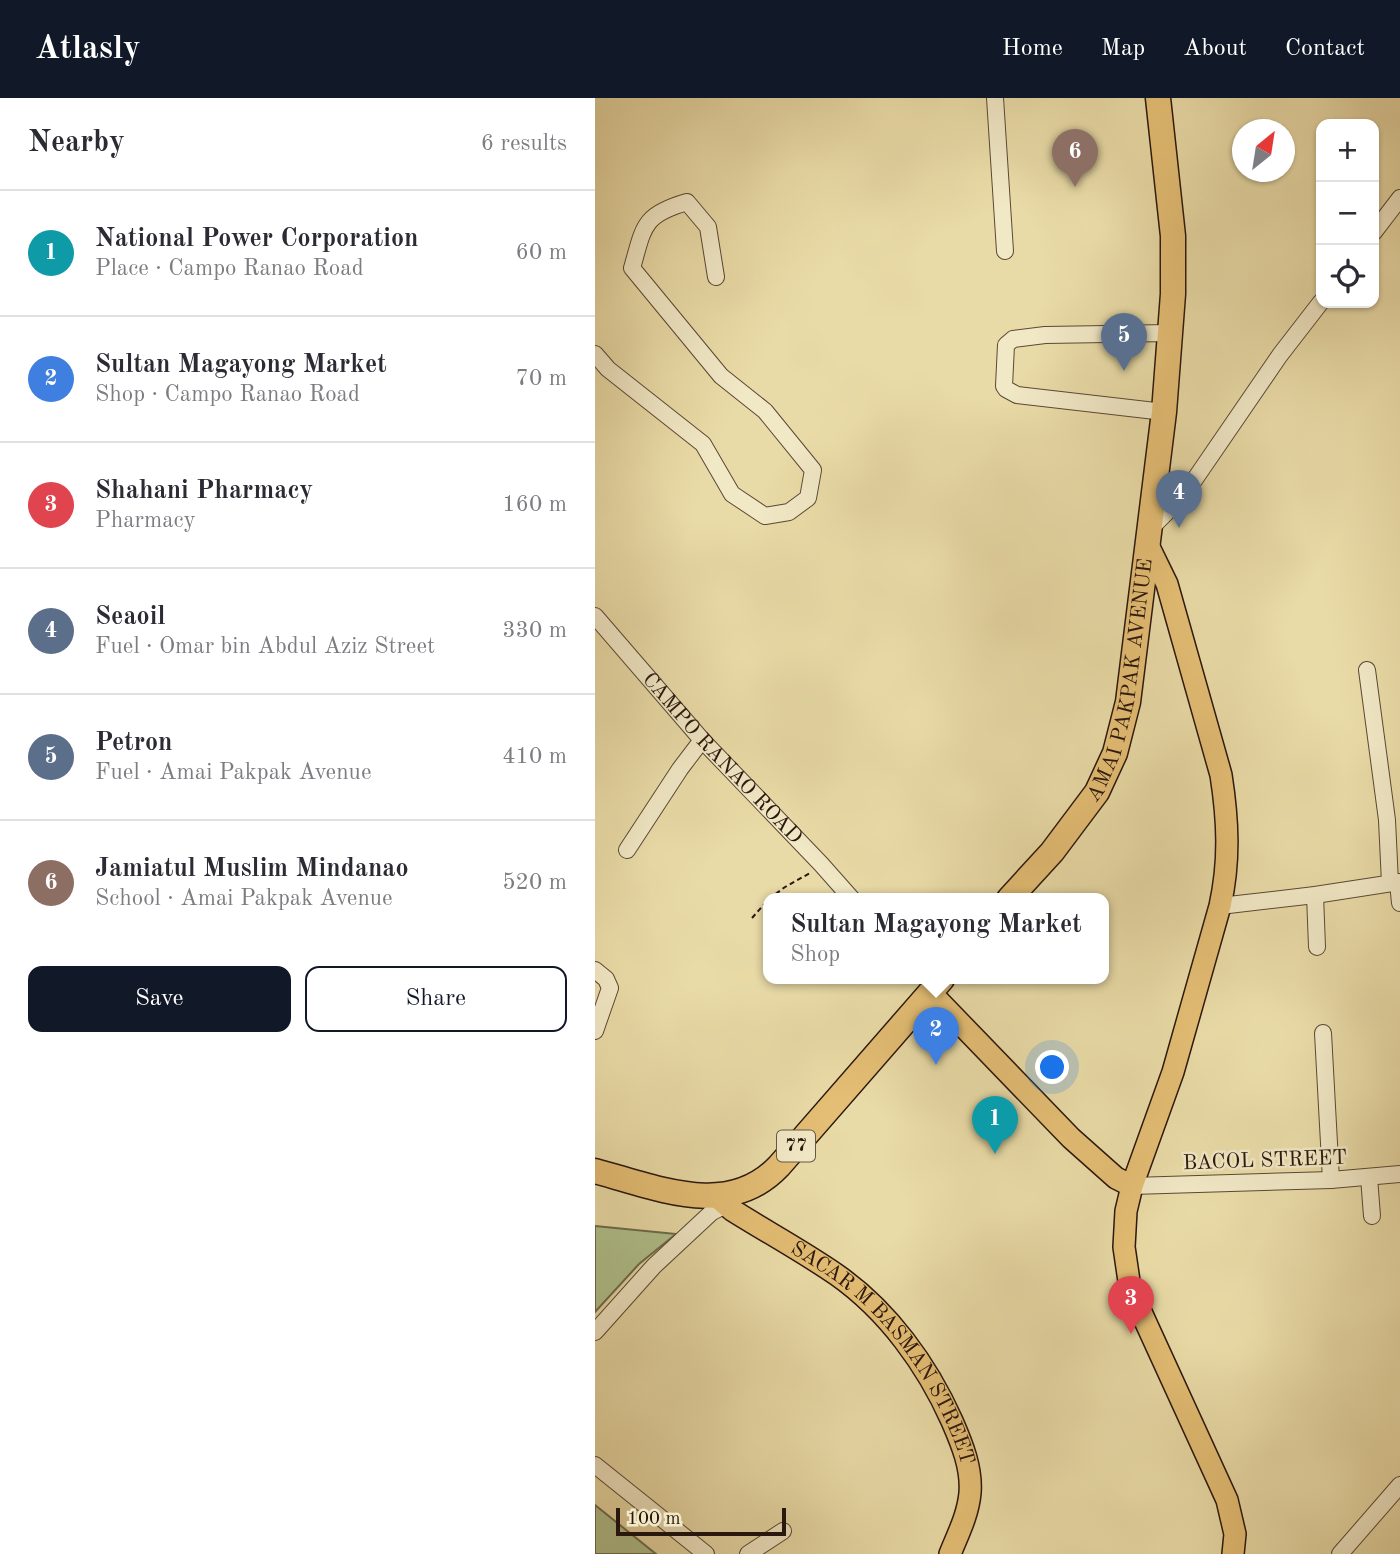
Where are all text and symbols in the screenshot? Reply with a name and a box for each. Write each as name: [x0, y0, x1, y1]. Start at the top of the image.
text: Atlasly: [35, 33, 140, 66]
text: Home: [1002, 37, 1063, 61]
text: Map: [1101, 37, 1145, 61]
text: About: [1183, 37, 1247, 61]
text: Contact: [1285, 37, 1365, 61]
north arrow: [1232, 119, 1295, 182]
map controls: [1316, 119, 1379, 308]
button: +: [1316, 119, 1379, 182]
text: Nearby: [28, 128, 125, 158]
pin: 6: [1052, 129, 1098, 187]
text: 6 results: [481, 132, 567, 155]
button: −: [1316, 182, 1379, 245]
text: National Power Corporation: [95, 226, 418, 252]
text: 1: [44, 241, 58, 264]
text: 60 m: [516, 241, 567, 264]
button: locate: [1316, 245, 1379, 308]
text: Place · Campo Ranao Road: [95, 257, 364, 280]
pin: 5: [1101, 313, 1147, 371]
text: Sultan Magayong Market: [95, 352, 387, 378]
text: 2: [44, 367, 58, 390]
text: 70 m: [516, 367, 567, 390]
text: Shop · Campo Ranao Road: [95, 383, 360, 406]
pin: 4: [1156, 470, 1202, 528]
text: Shahani Pharmacy: [95, 478, 313, 504]
text: 3: [44, 493, 58, 516]
text: 160 m: [502, 493, 567, 516]
text: Pharmacy: [95, 509, 196, 532]
street label: AMAI PAKPAK AVENUE: [1083, 557, 1156, 806]
text: Seaoil: [95, 604, 165, 630]
text: 4: [44, 619, 58, 642]
text: 330 m: [502, 619, 567, 642]
text: Fuel · Omar bin Abdul Aziz Street: [95, 635, 435, 658]
street label: CAMPO RANAO ROAD: [638, 669, 806, 848]
text: Petron: [95, 730, 172, 756]
text: 5: [44, 745, 58, 768]
text: 410 m: [502, 745, 567, 768]
text: Fuel · Amai Pakpak Avenue: [95, 761, 371, 784]
text: Jamiatul Muslim Mindanao: [95, 856, 409, 882]
text: 6: [44, 871, 58, 894]
text: 520 m: [502, 871, 567, 894]
text: School · Amai Pakpak Avenue: [95, 887, 393, 910]
popup: [763, 893, 1109, 984]
text: Sultan Magayong Market: [790, 912, 1082, 938]
text: Shop: [790, 943, 840, 966]
button: Save: [28, 966, 291, 1032]
button: Share: [305, 966, 567, 1032]
pin: 2: [913, 1007, 959, 1065]
your location: [1035, 1050, 1069, 1084]
pin: 1: [972, 1096, 1018, 1154]
road number: 77: [777, 1130, 815, 1162]
street label: BACOL STREET: [1182, 1148, 1348, 1174]
street label: SACAR M BASMAN STREET: [787, 1238, 978, 1467]
pin: 3: [1108, 1276, 1154, 1334]
scale bar: [616, 1505, 786, 1537]
text: 100 m: [627, 1510, 680, 1529]

